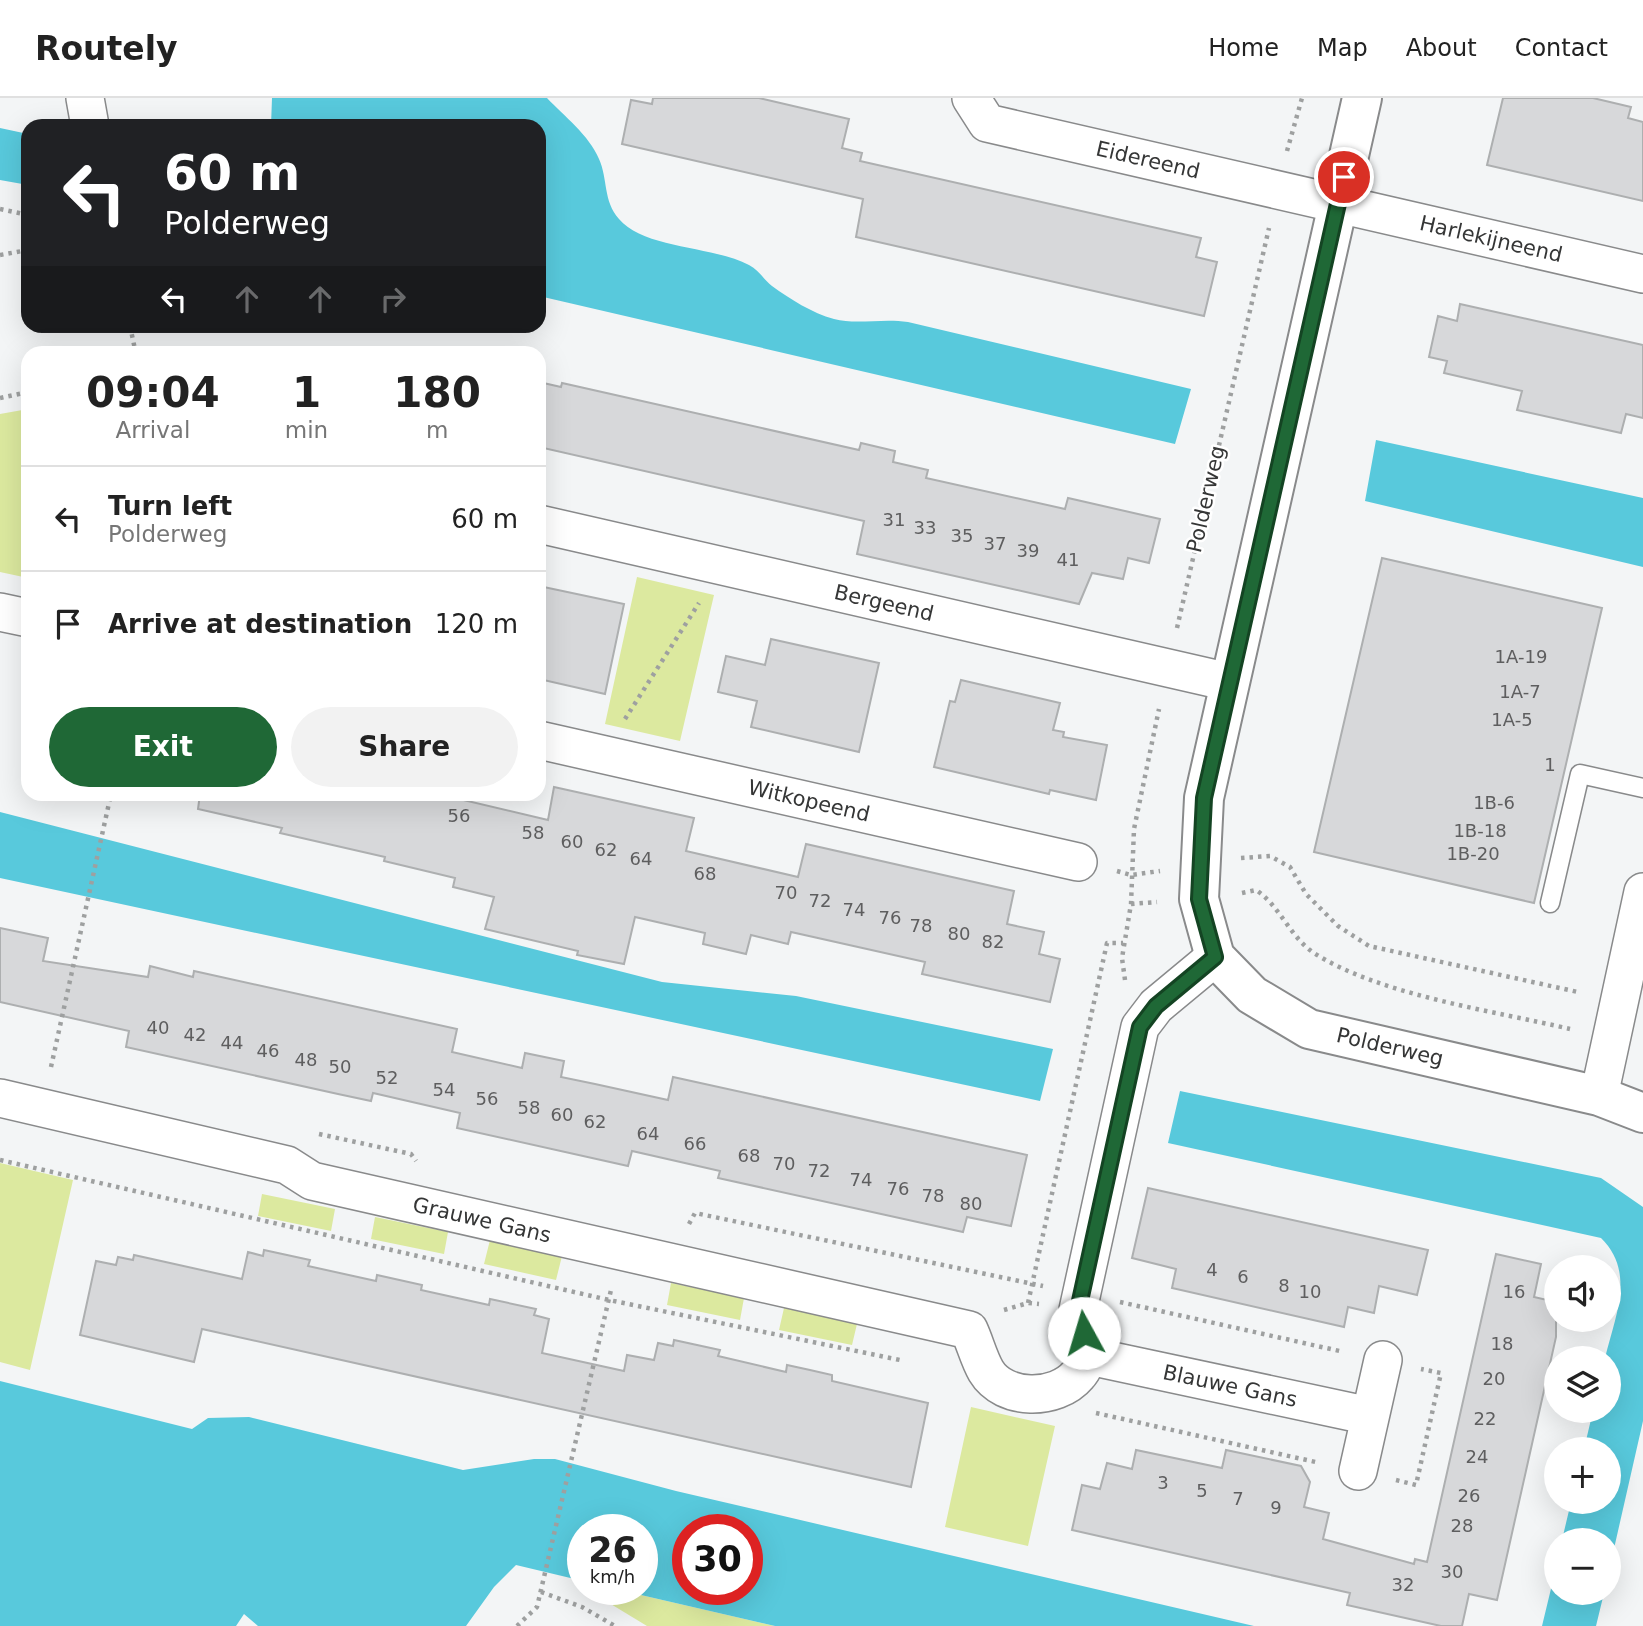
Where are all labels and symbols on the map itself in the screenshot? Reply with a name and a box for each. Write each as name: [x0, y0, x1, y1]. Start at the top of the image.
street label: Eidereend: [1094, 136, 1202, 184]
pin: [1314, 147, 1374, 207]
street label: Harlekijneend: [1417, 211, 1565, 267]
street label: Polderweg: [1182, 443, 1230, 555]
house number: 31: [883, 509, 905, 530]
house number: 33: [914, 517, 936, 538]
house number: 35: [951, 525, 973, 546]
house number: 37: [984, 533, 1006, 554]
house number: 39: [1017, 540, 1039, 561]
house number: 41: [1057, 549, 1079, 570]
street label: Bergeend: [832, 580, 936, 626]
house number: 1A-19: [1495, 646, 1547, 667]
house number: 1A-7: [1499, 681, 1541, 702]
house number: 1A-5: [1491, 709, 1533, 730]
house number: 1: [1544, 754, 1556, 775]
street label: Witkopeend: [746, 775, 872, 827]
house number: 1B-6: [1473, 792, 1515, 813]
house number: 56: [448, 805, 470, 826]
house number: 1B-18: [1453, 820, 1507, 841]
house number: 58: [522, 822, 544, 843]
house number: 60: [561, 831, 583, 852]
house number: 62: [595, 839, 617, 860]
house number: 1B-20: [1446, 843, 1500, 864]
house number: 64: [630, 848, 652, 869]
house number: 68: [694, 863, 716, 884]
house number: 70: [775, 882, 797, 903]
house number: 72: [809, 890, 831, 911]
house number: 74: [843, 899, 865, 920]
house number: 76: [879, 907, 901, 928]
house number: 78: [910, 915, 932, 936]
house number: 80: [948, 923, 970, 944]
house number: 82: [982, 931, 1004, 952]
house number: 40: [147, 1017, 169, 1038]
street label: Polderweg: [1334, 1023, 1446, 1071]
house number: 42: [184, 1024, 206, 1045]
house number: 44: [221, 1032, 243, 1053]
house number: 46: [257, 1040, 279, 1061]
house number: 48: [295, 1049, 317, 1070]
house number: 50: [329, 1056, 351, 1077]
house number: 52: [376, 1067, 398, 1088]
house number: 54: [433, 1079, 455, 1100]
house number: 56: [476, 1088, 498, 1109]
house number: 58: [518, 1097, 540, 1118]
house number: 60: [551, 1104, 573, 1125]
house number: 62: [584, 1111, 606, 1132]
house number: 64: [637, 1123, 659, 1144]
house number: 66: [684, 1133, 706, 1154]
house number: 68: [738, 1145, 760, 1166]
house number: 70: [773, 1153, 795, 1174]
house number: 72: [808, 1160, 830, 1181]
house number: 74: [850, 1169, 872, 1190]
house number: 76: [887, 1178, 909, 1199]
house number: 78: [922, 1185, 944, 1206]
street label: Grauwe Gans: [410, 1192, 554, 1248]
house number: 80: [960, 1193, 982, 1214]
house number: 4: [1206, 1259, 1218, 1280]
house number: 6: [1237, 1266, 1249, 1287]
house number: 8: [1278, 1275, 1290, 1296]
house number: 10: [1299, 1281, 1321, 1302]
house number: 16: [1503, 1281, 1525, 1302]
position arrow: [1047, 1296, 1121, 1370]
house number: 18: [1491, 1333, 1513, 1354]
street label: Blauwe Gans: [1161, 1360, 1299, 1412]
house number: 20: [1483, 1368, 1505, 1389]
house number: 22: [1474, 1408, 1496, 1429]
house number: 24: [1466, 1446, 1488, 1467]
house number: 3: [1157, 1472, 1169, 1493]
house number: 5: [1196, 1480, 1208, 1501]
house number: 26: [1458, 1485, 1480, 1506]
house number: 7: [1232, 1488, 1244, 1509]
house number: 9: [1270, 1497, 1282, 1518]
speed limit sign: 30: [672, 1514, 763, 1605]
house number: 28: [1451, 1515, 1473, 1536]
house number: 30: [1441, 1561, 1463, 1582]
house number: 32: [1392, 1574, 1414, 1595]

